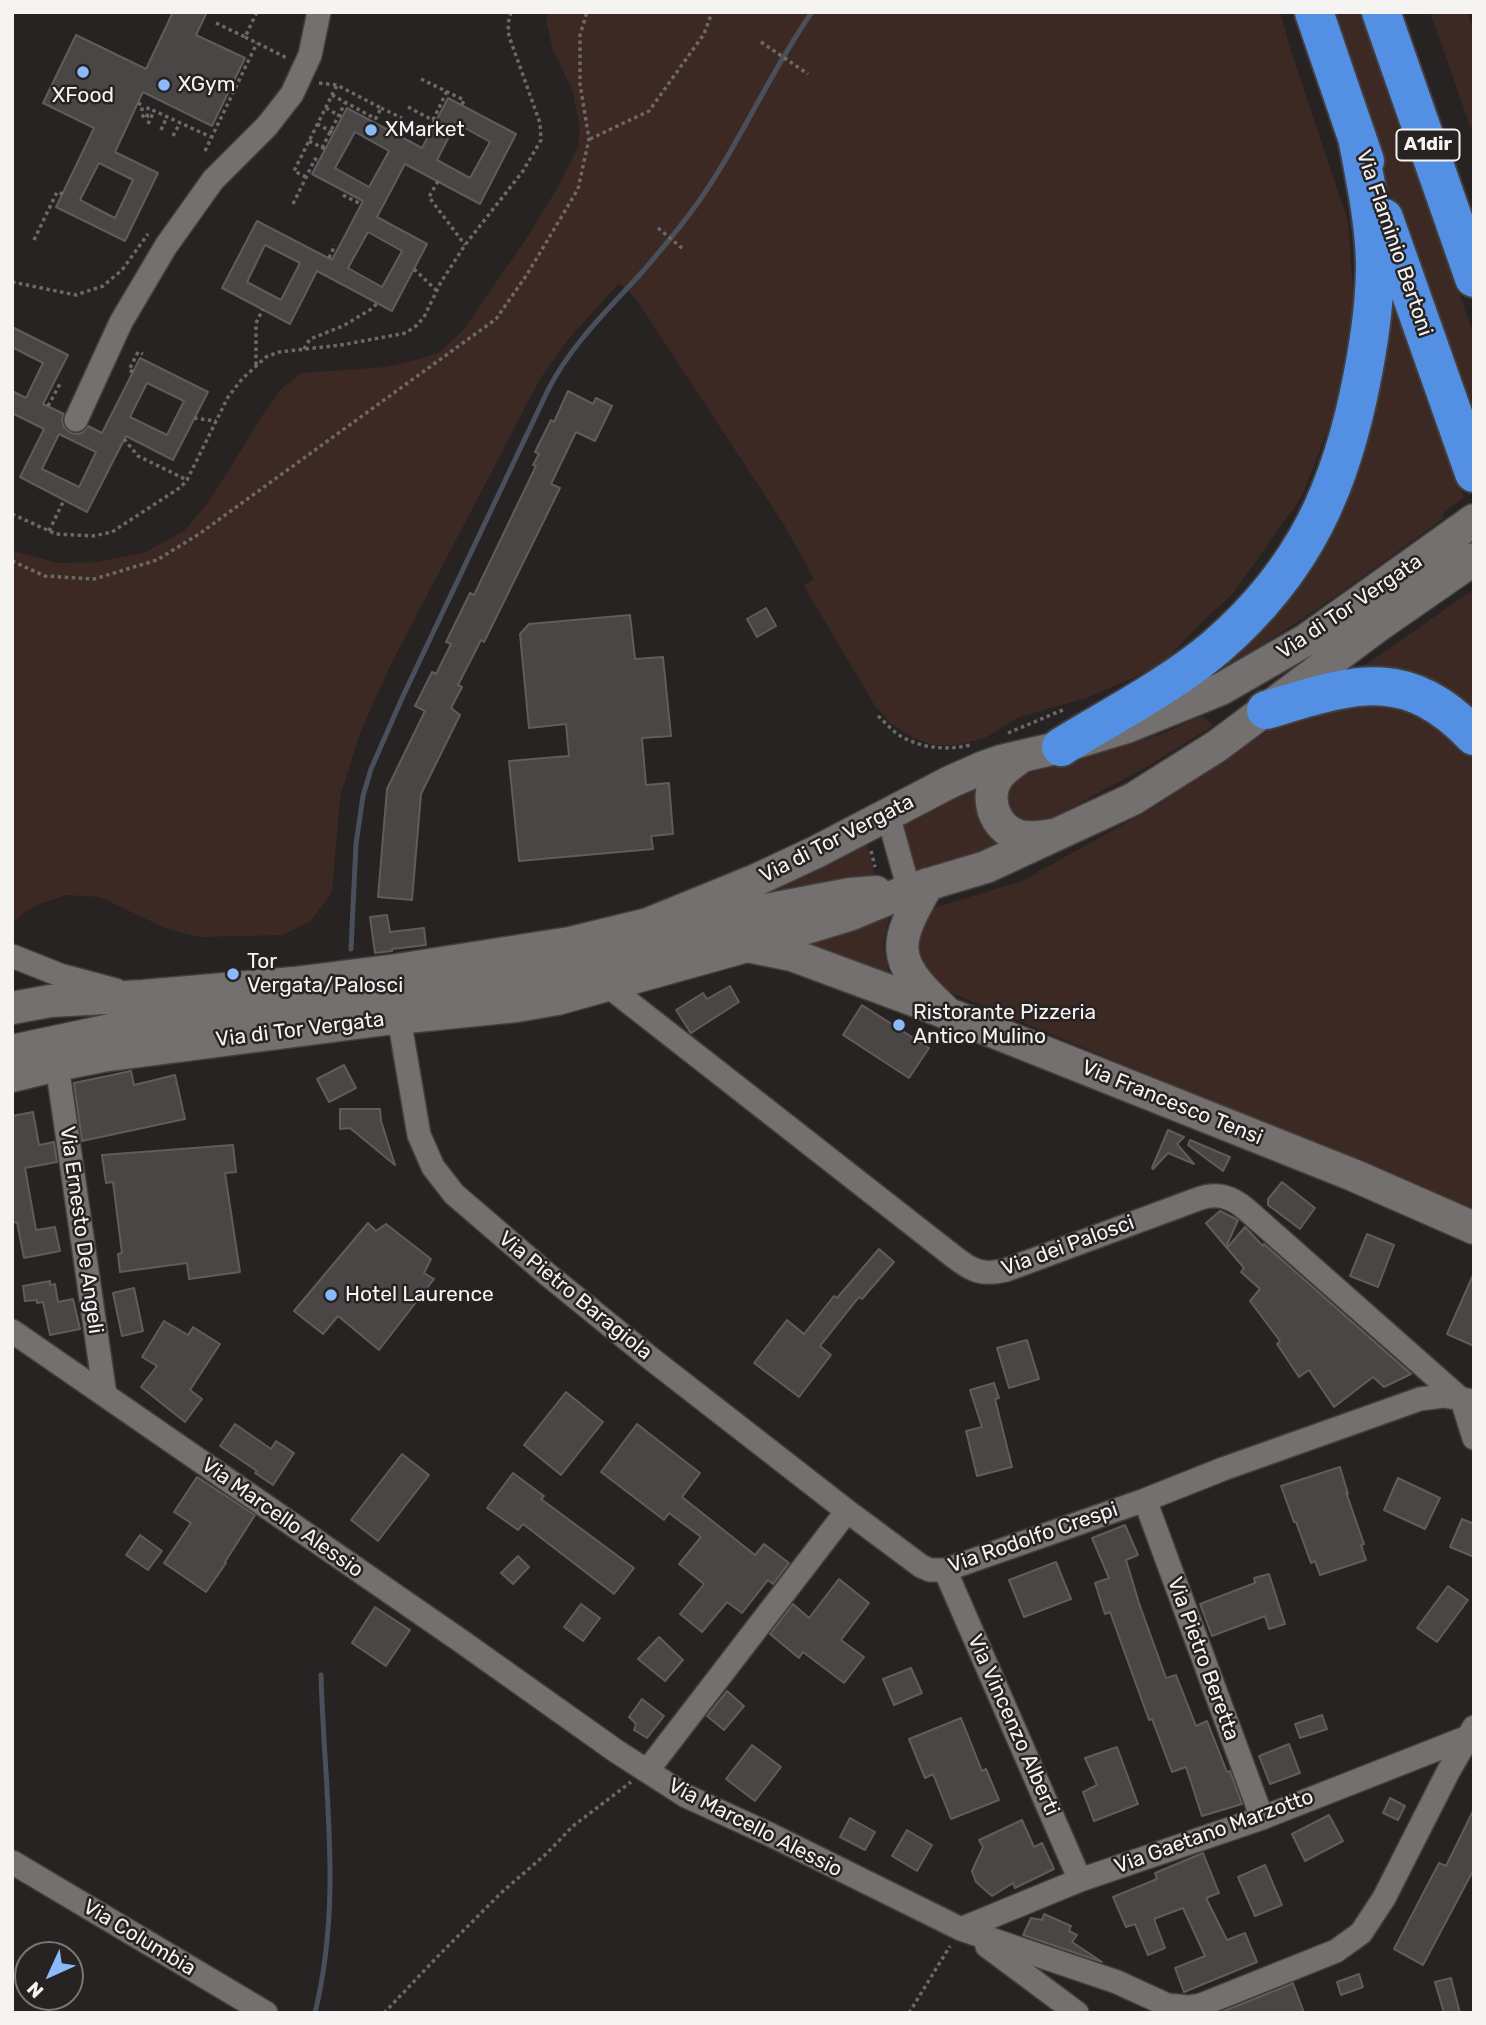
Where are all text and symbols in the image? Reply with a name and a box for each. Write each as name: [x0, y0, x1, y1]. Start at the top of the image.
marker: XFood: [75, 64, 91, 80]
place label: XGym: [178, 72, 235, 98]
marker: XGym: [156, 77, 172, 93]
place label: XFood: [52, 83, 114, 109]
place label: XMarket: [385, 117, 465, 143]
marker: XMarket: [363, 122, 379, 138]
road number: A1dir: [1396, 130, 1460, 160]
street label: Via Flaminio Bertoni: [1350, 147, 1438, 339]
street label: Via di Tor Vergata: [1273, 549, 1427, 665]
street label: Via di Tor Vergata: [756, 789, 918, 889]
place label: Tor Vergata/Palosci: [247, 949, 403, 999]
marker: Tor Vergata/Palosci: [225, 966, 241, 982]
place label: Ristorante Pizzeria Antico Mulino: [913, 1000, 1096, 1050]
street label: Via di Tor Vergata: [214, 1007, 386, 1053]
marker: Ristorante Pizzeria Antico Mulino: [891, 1017, 907, 1033]
street label: Via Francesco Tensi: [1078, 1055, 1266, 1151]
street label: Via Ernesto De Angeli: [54, 1125, 108, 1335]
street label: Via dei Palosci: [998, 1210, 1138, 1282]
street label: Via Pietro Baragiola: [493, 1226, 657, 1366]
place label: Hotel Laurence: [345, 1282, 494, 1308]
marker: Hotel Laurence: [323, 1287, 339, 1303]
street label: Via Marcello Alessio: [196, 1453, 368, 1583]
street label: Via Rodolfo Crespi: [945, 1497, 1121, 1579]
street label: Via Pietro Beretta: [1162, 1574, 1244, 1744]
street label: Via Vincenzo Alberti: [962, 1631, 1064, 1819]
street label: Via Marcello Alessio: [664, 1773, 846, 1883]
street label: Via Gaetano Marzotto: [1111, 1784, 1317, 1880]
street label: Via Columbia: [78, 1894, 200, 1982]
north arrow: [14, 1941, 84, 2011]
text: N: [22, 1977, 48, 2003]

